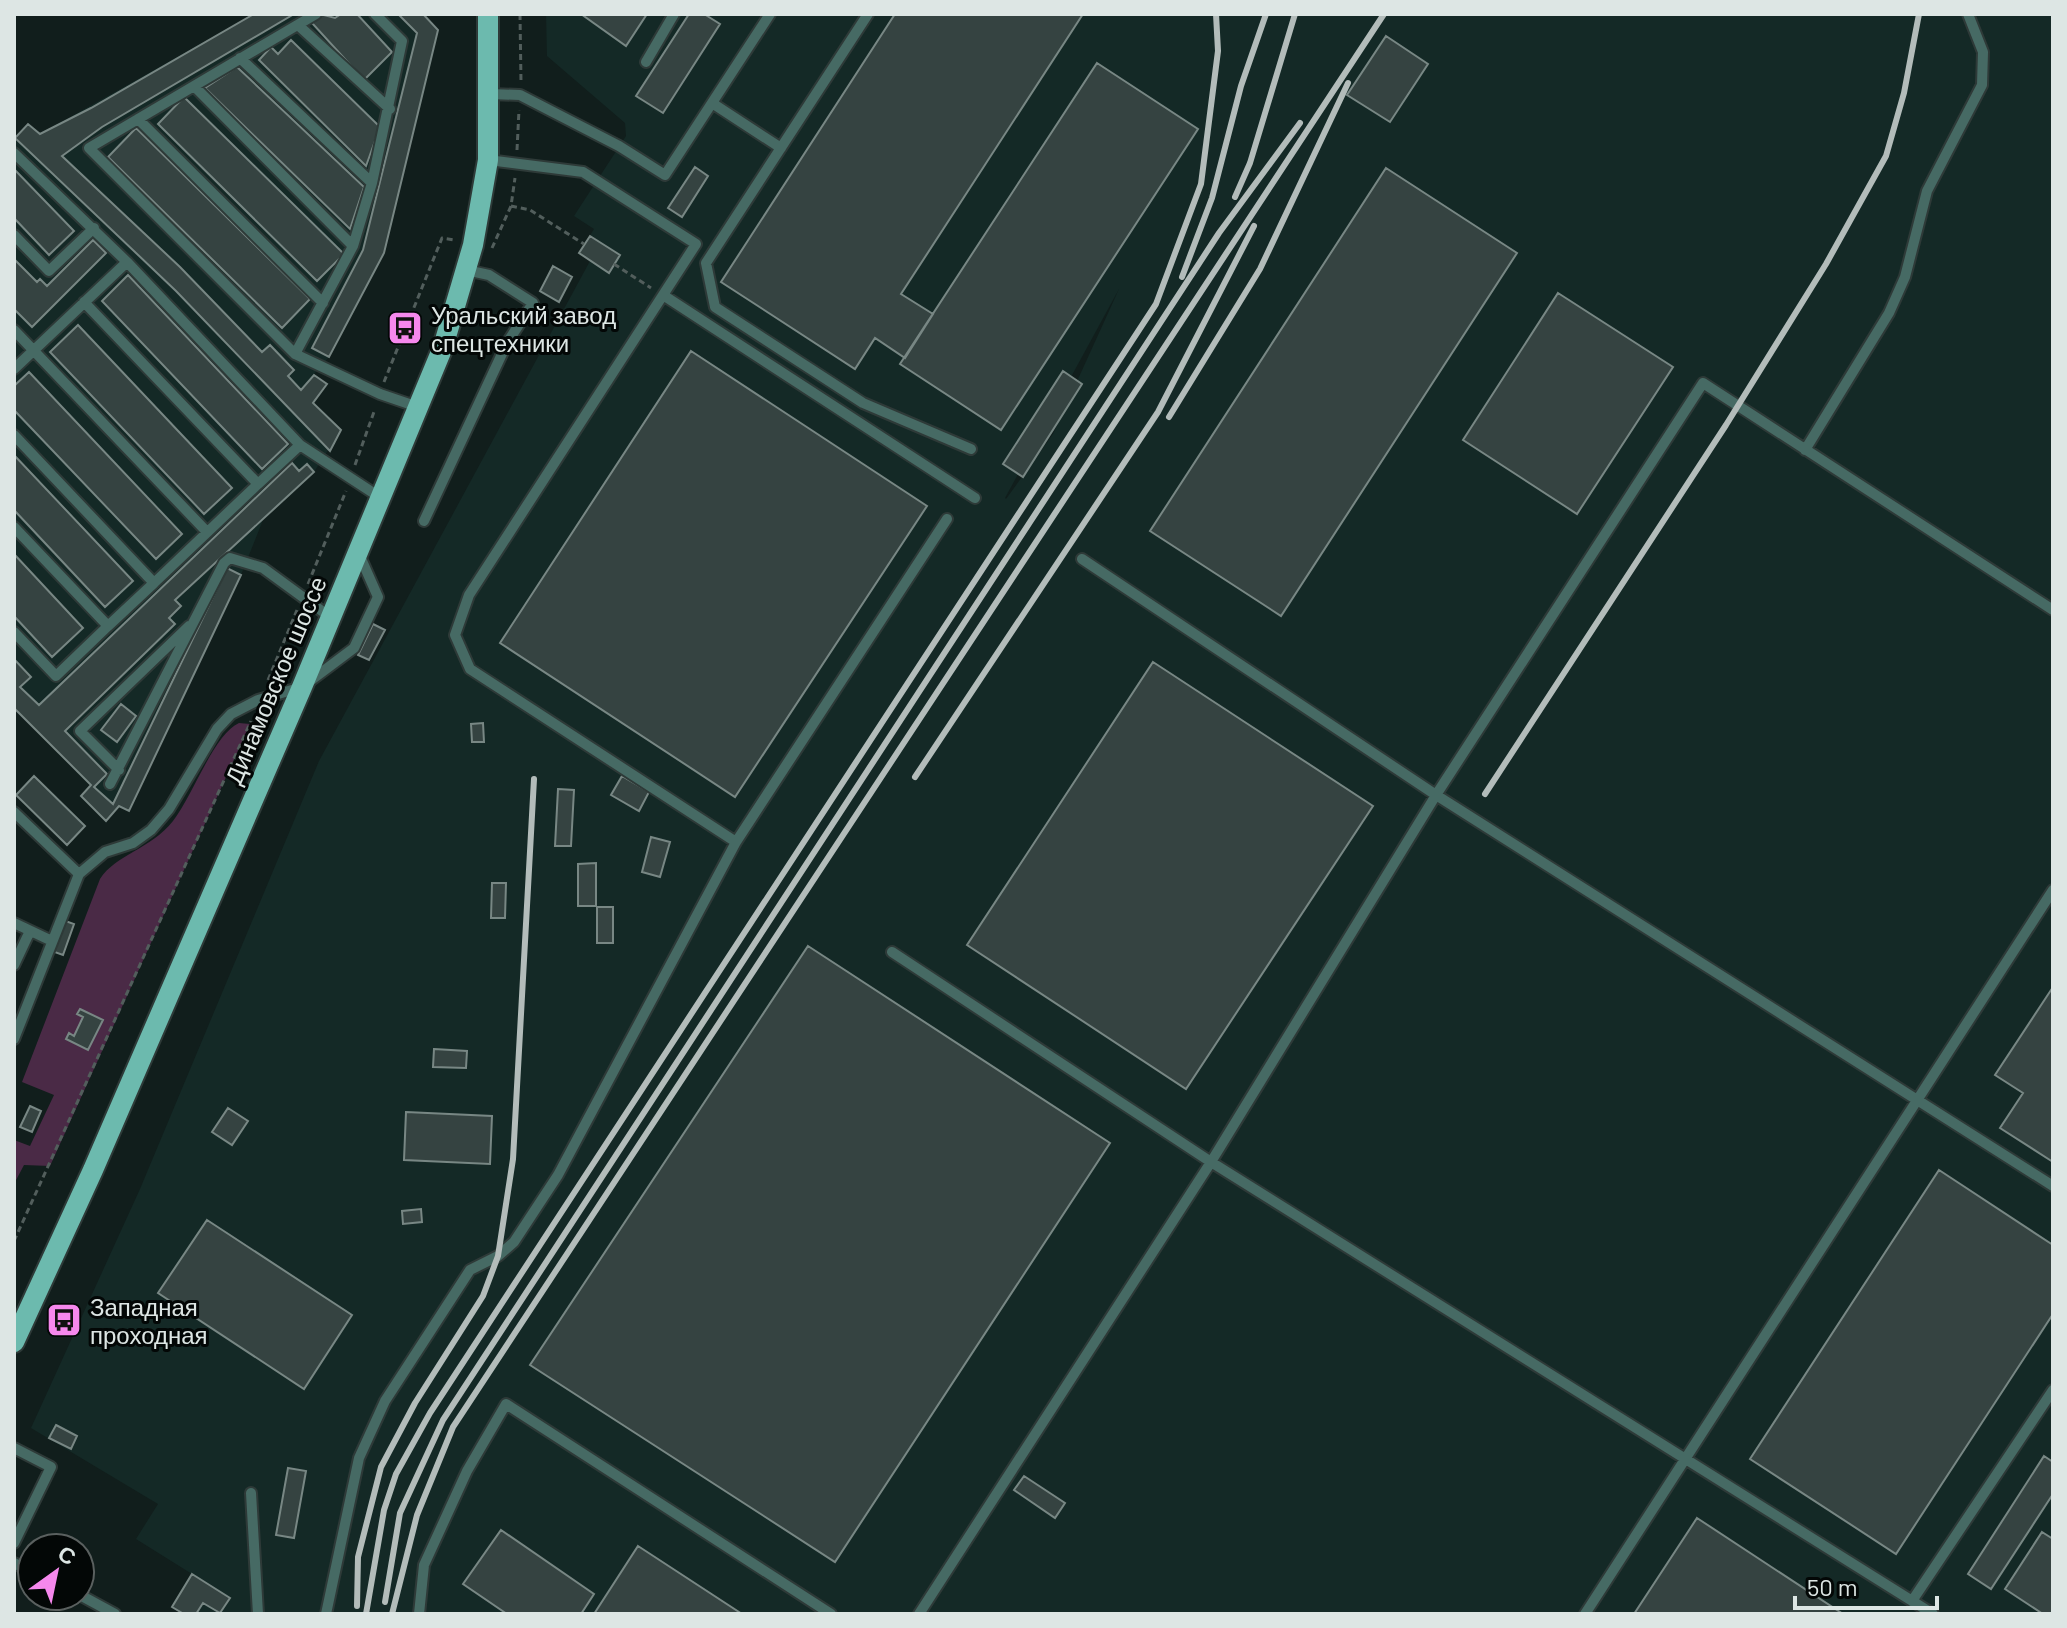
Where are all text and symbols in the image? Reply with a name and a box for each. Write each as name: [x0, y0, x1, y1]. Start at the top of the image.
place label: Уральский завод спецтехники: [431, 300, 616, 357]
bus stop icon: Уральский завод спецтехники: [386, 309, 424, 347]
street label: Динамовское шоссе: [218, 572, 332, 788]
place label: Западная проходная: [90, 1292, 208, 1349]
bus stop icon: Западная проходная: [45, 1301, 83, 1339]
north arrow: [16, 1532, 96, 1612]
text: С: [54, 1539, 81, 1570]
scale bar: [1795, 1560, 1937, 1610]
text: 50 m: [1807, 1572, 1858, 1601]

